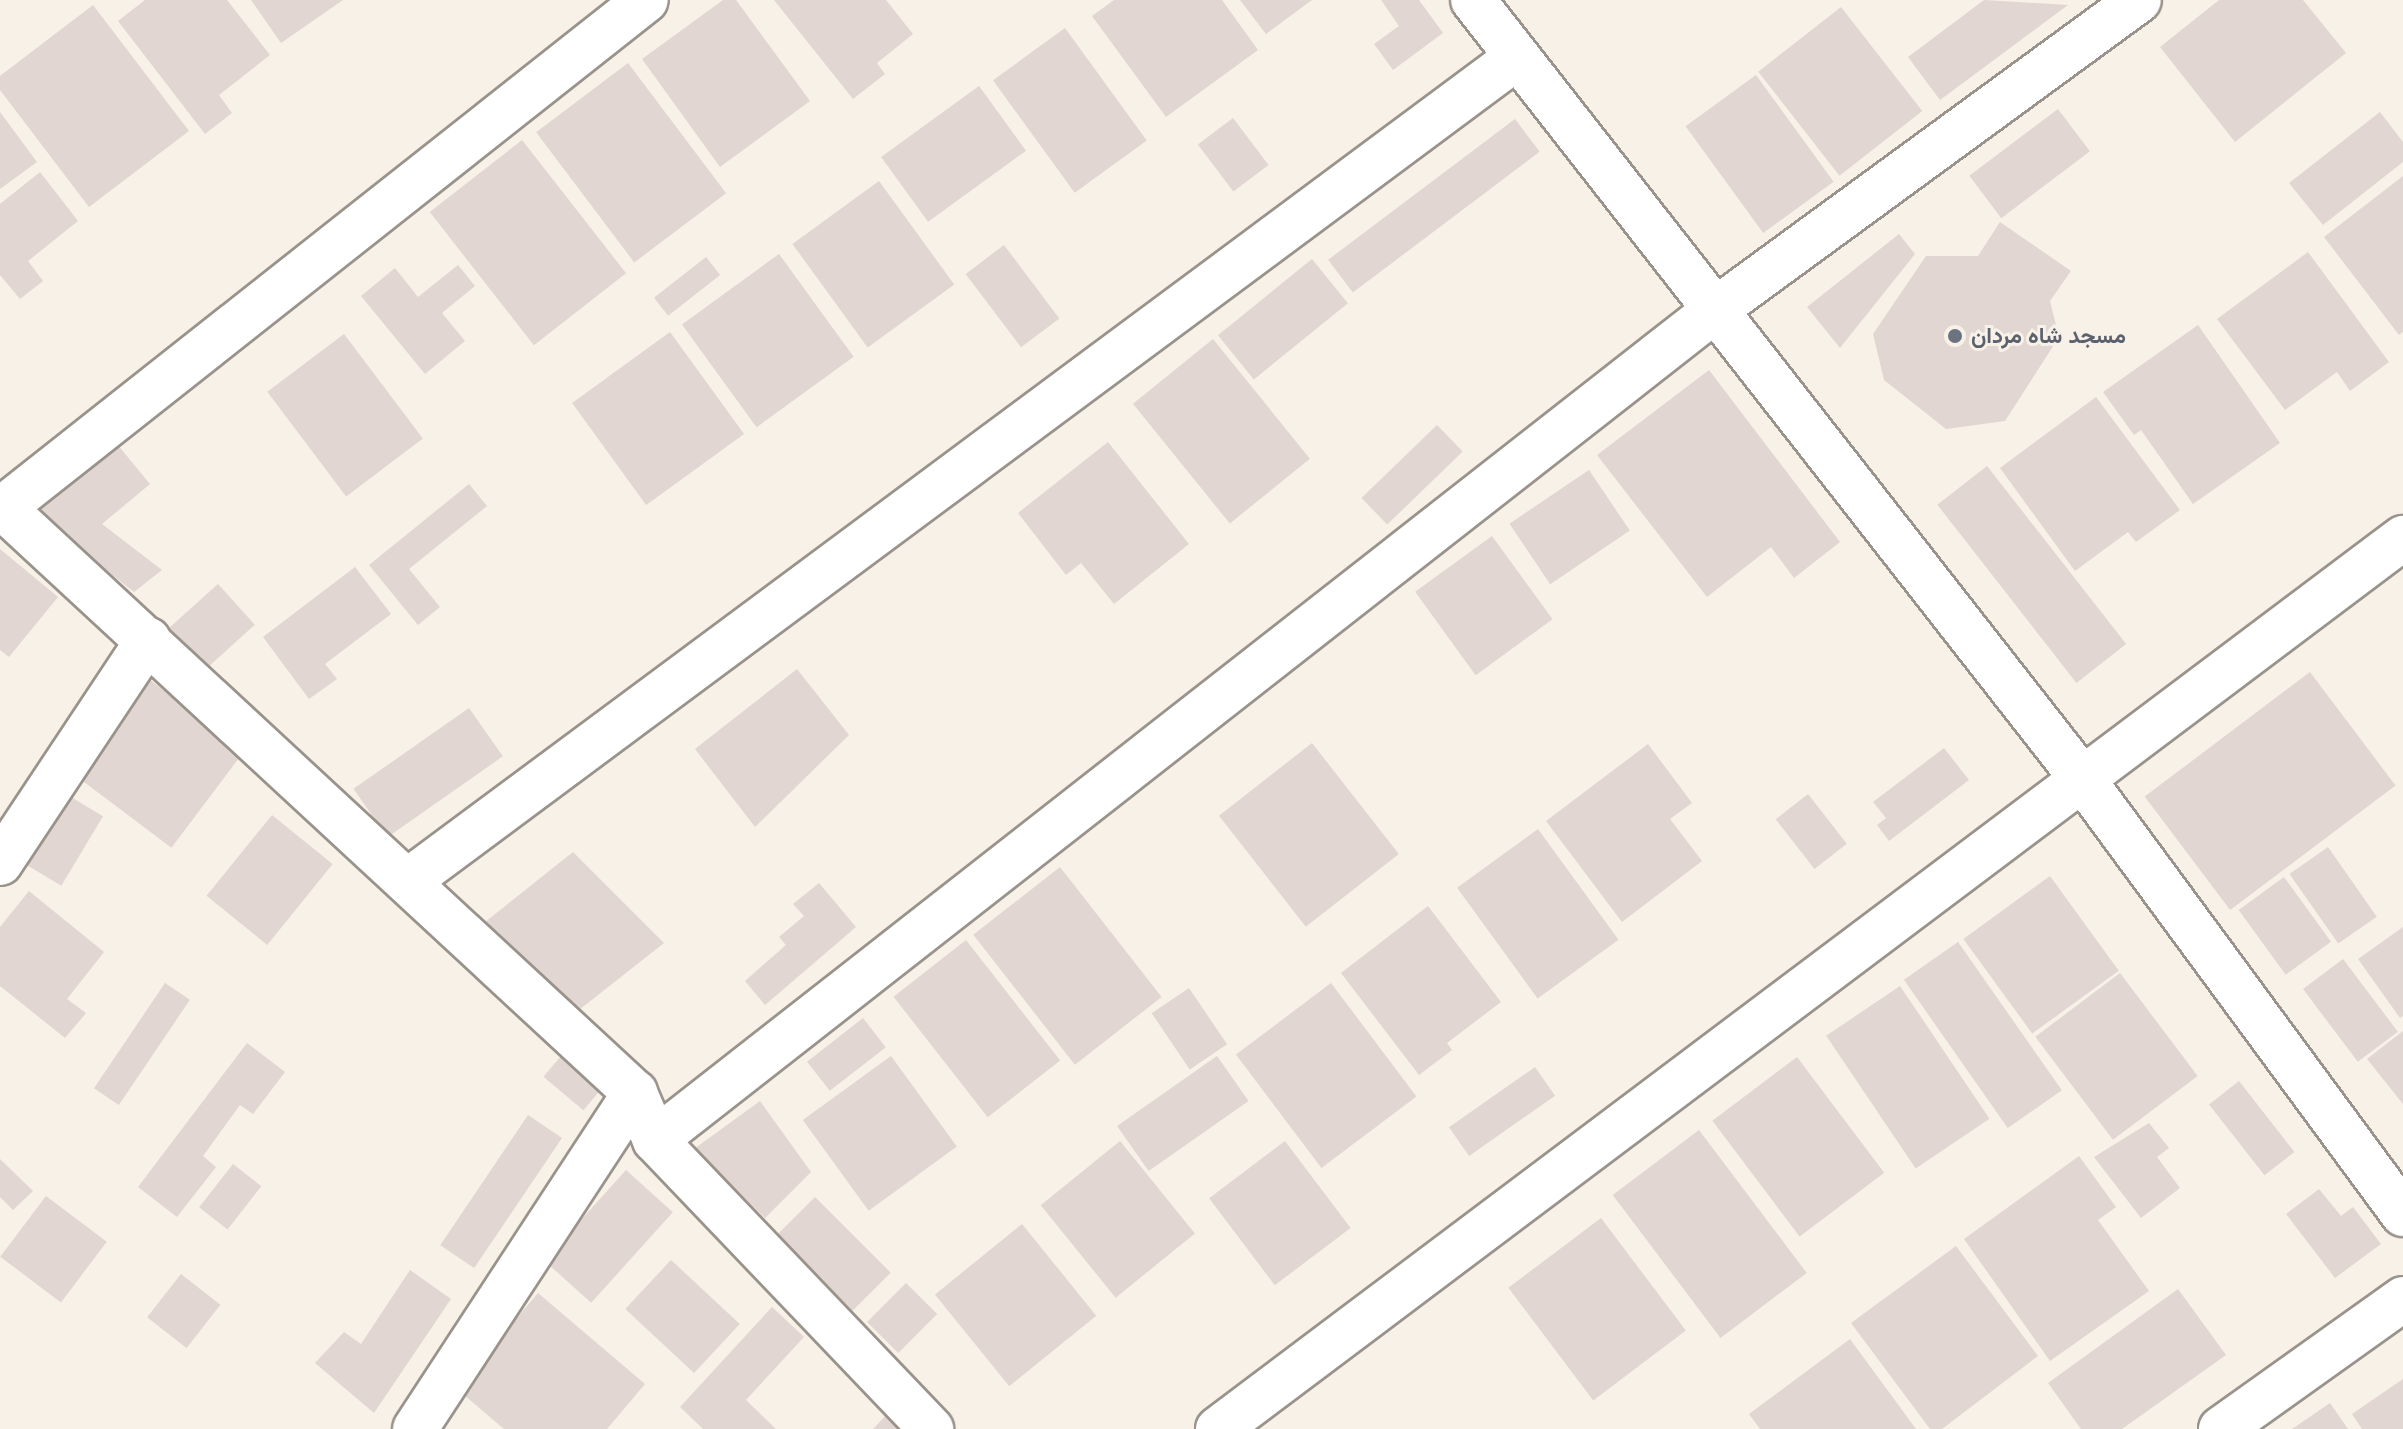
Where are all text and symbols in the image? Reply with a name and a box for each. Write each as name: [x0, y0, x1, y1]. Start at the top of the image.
place label: مسجد شاه مردان: [1971, 323, 2126, 349]
marker: مسجد شاه مردان: [1946, 327, 1964, 345]

